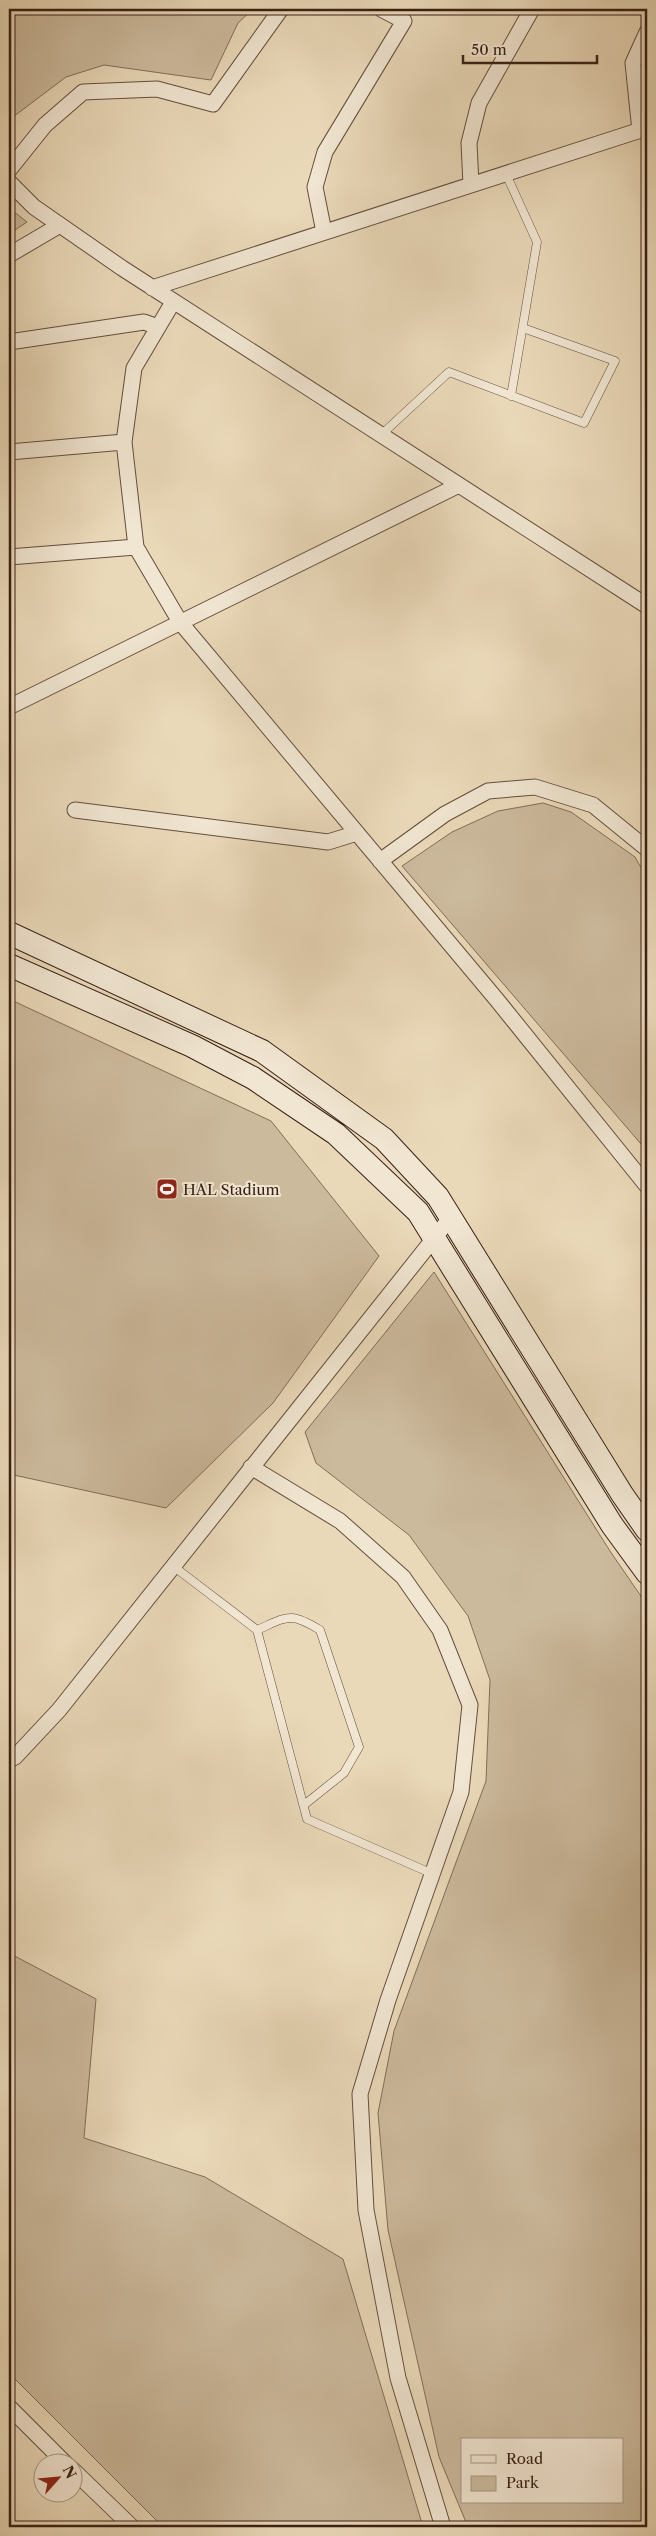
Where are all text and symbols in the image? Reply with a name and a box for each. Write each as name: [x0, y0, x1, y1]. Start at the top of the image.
scale bar: [463, 32, 597, 64]
text: 50 m: [471, 40, 507, 59]
sports icon: HAL Stadium: [155, 1177, 179, 1201]
place label: HAL Stadium: [183, 1180, 280, 1199]
legend: [461, 2438, 624, 2504]
text: Road: [506, 2449, 543, 2468]
north arrow: [32, 2454, 82, 2504]
text: N: [59, 2463, 80, 2482]
text: Park: [506, 2473, 540, 2492]

